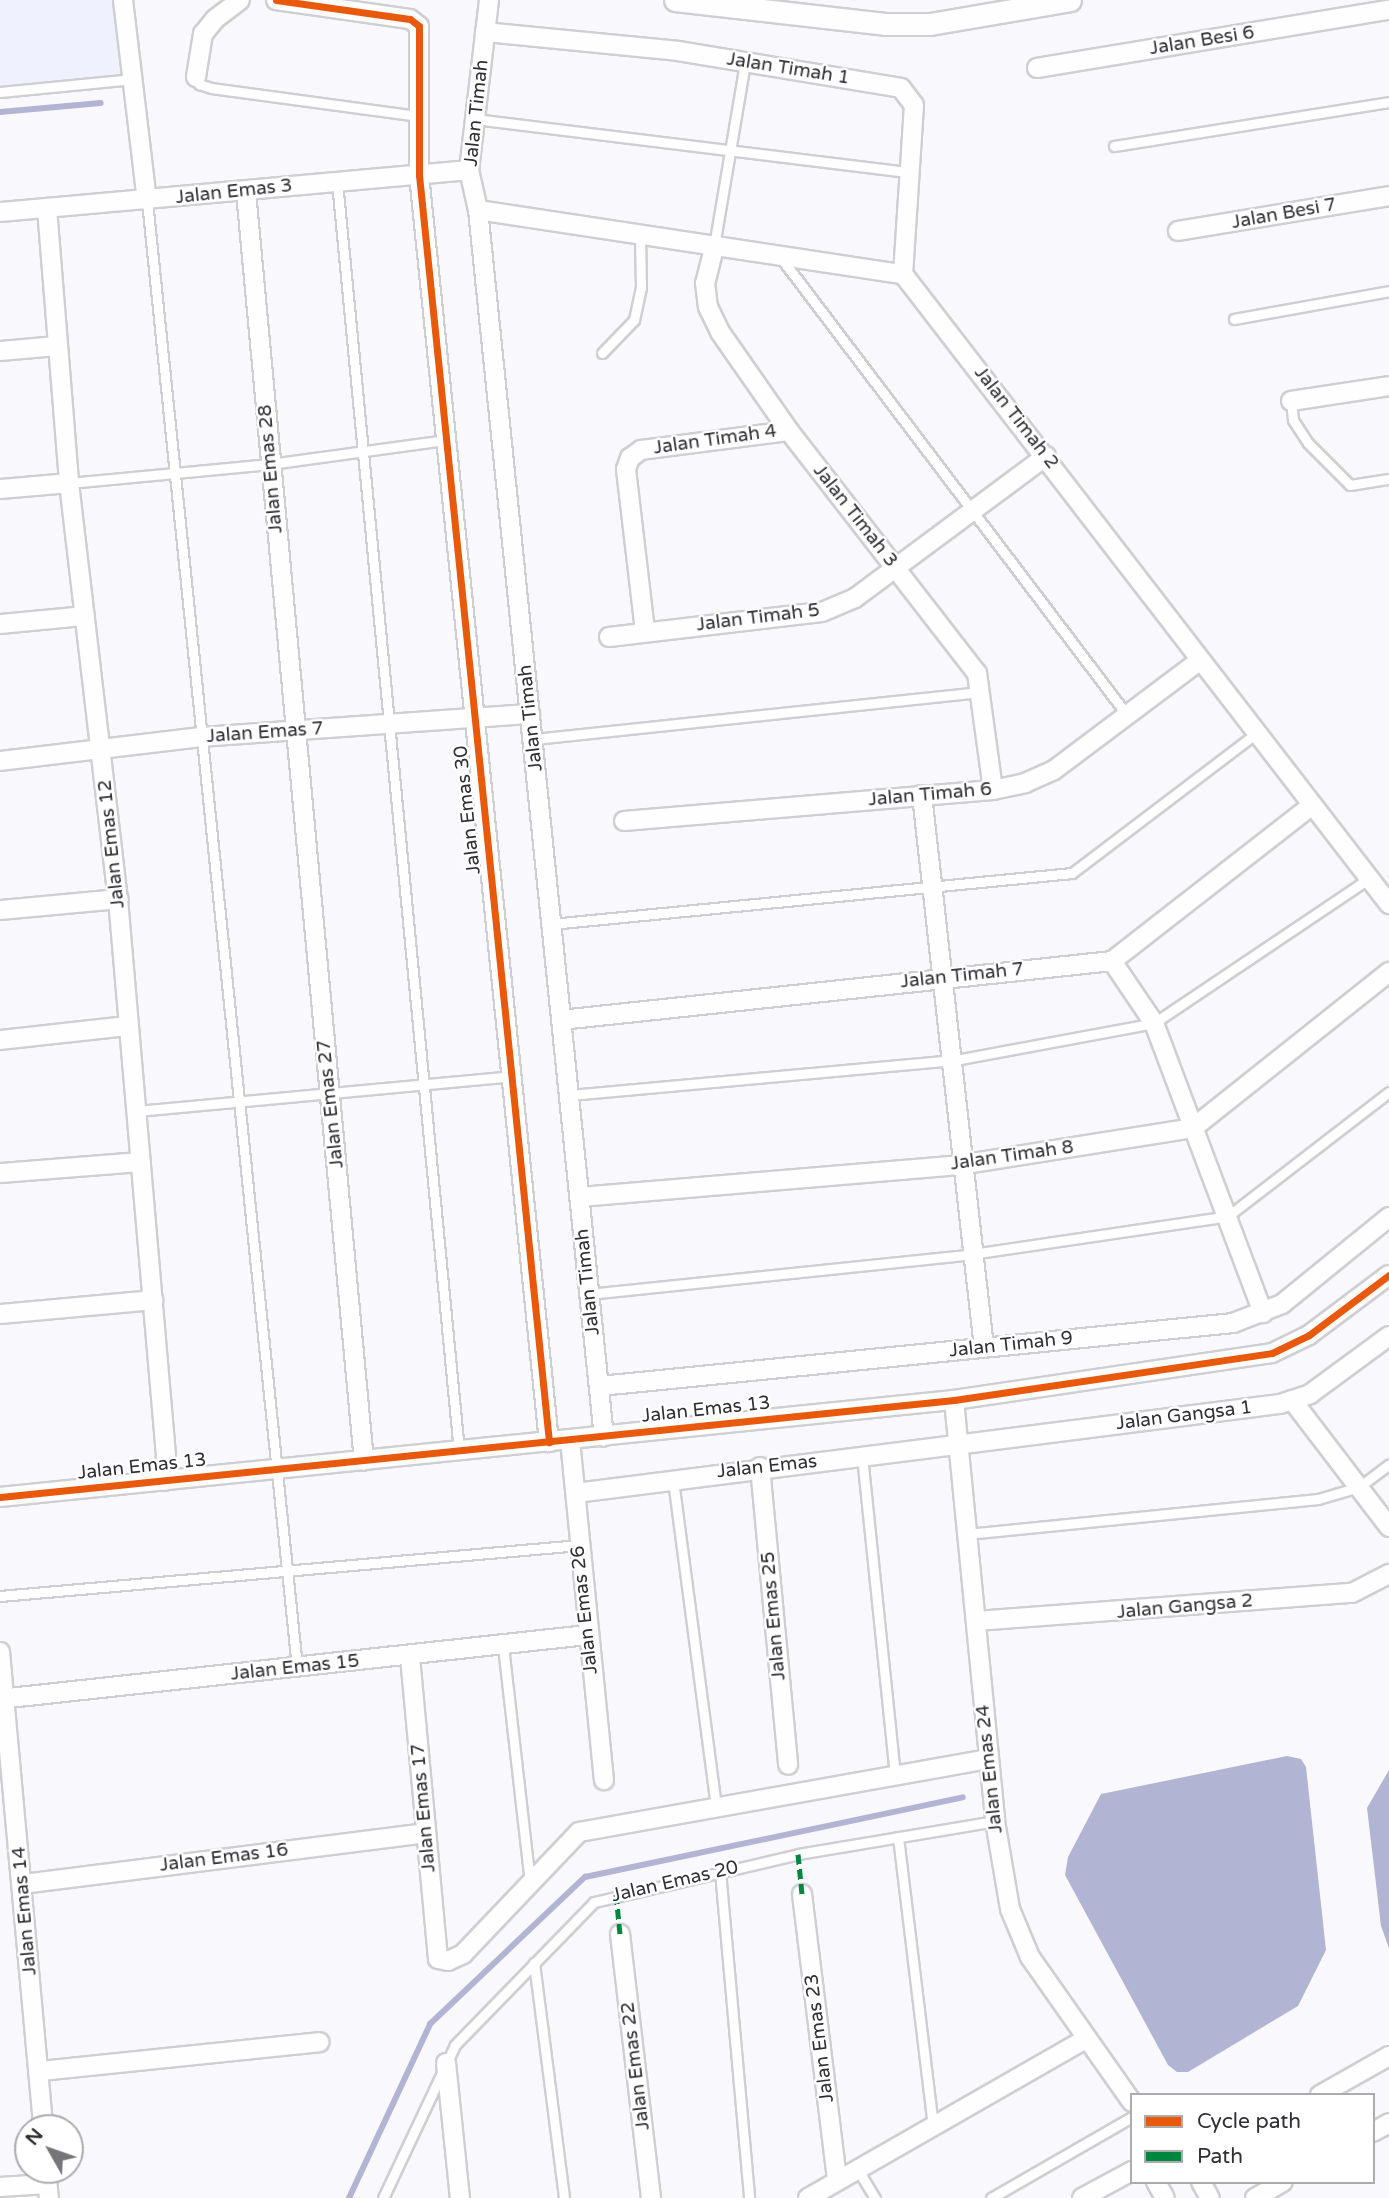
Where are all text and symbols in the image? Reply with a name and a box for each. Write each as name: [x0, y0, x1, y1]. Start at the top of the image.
street label: Jalan Besi 6: [1148, 21, 1256, 61]
street label: Jalan Timah 1: [725, 48, 851, 90]
street label: Jalan Timah: [460, 58, 494, 168]
street label: Jalan Emas 3: [174, 175, 294, 209]
street label: Jalan Besi 7: [1230, 194, 1338, 234]
street label: Jalan Timah 2: [969, 362, 1063, 474]
street label: Jalan Emas 28: [254, 404, 288, 534]
street label: Jalan Timah 4: [652, 420, 778, 460]
street label: Jalan Timah 3: [808, 460, 902, 572]
street label: Jalan Timah 5: [695, 599, 821, 637]
street label: Jalan Timah: [514, 663, 548, 773]
street label: Jalan Emas 7: [206, 718, 324, 748]
street label: Jalan Emas 30: [450, 744, 486, 876]
street label: Jalan Emas 12: [94, 778, 130, 910]
street label: Jalan Timah 6: [867, 778, 993, 812]
street label: Jalan Timah 7: [899, 958, 1025, 994]
street label: Jalan Emas 27: [313, 1038, 349, 1170]
street label: Jalan Timah 8: [949, 1136, 1075, 1176]
street label: Jalan Timah: [571, 1227, 605, 1337]
street label: Jalan Timah 9: [948, 1327, 1074, 1363]
street label: Jalan Emas 13: [640, 1392, 772, 1428]
street label: Jalan Gangsa 1: [1115, 1396, 1253, 1436]
street label: Jalan Emas 13: [76, 1449, 208, 1485]
street label: Jalan Emas: [716, 1450, 818, 1484]
street label: Jalan Emas 26: [567, 1544, 603, 1676]
street label: Jalan Emas 25: [757, 1551, 791, 1681]
street label: Jalan Gangsa 2: [1116, 1590, 1254, 1624]
street label: Jalan Emas 15: [229, 1650, 361, 1686]
street label: Jalan Emas 24: [972, 1703, 1008, 1835]
street label: Jalan Emas 17: [407, 1743, 441, 1873]
street label: Jalan Emas 16: [158, 1839, 290, 1877]
street label: Jalan Emas 14: [8, 1846, 42, 1976]
street label: Jalan Emas 20: [609, 1856, 741, 1908]
street label: Jalan Emas 23: [801, 1972, 839, 2104]
street label: Jalan Emas 22: [617, 2000, 655, 2132]
legend: [1130, 2093, 1375, 2184]
text: Cycle path: [1197, 2109, 1301, 2134]
north arrow: [14, 2114, 84, 2184]
text: N: [21, 2124, 48, 2150]
text: Path: [1197, 2144, 1243, 2169]

